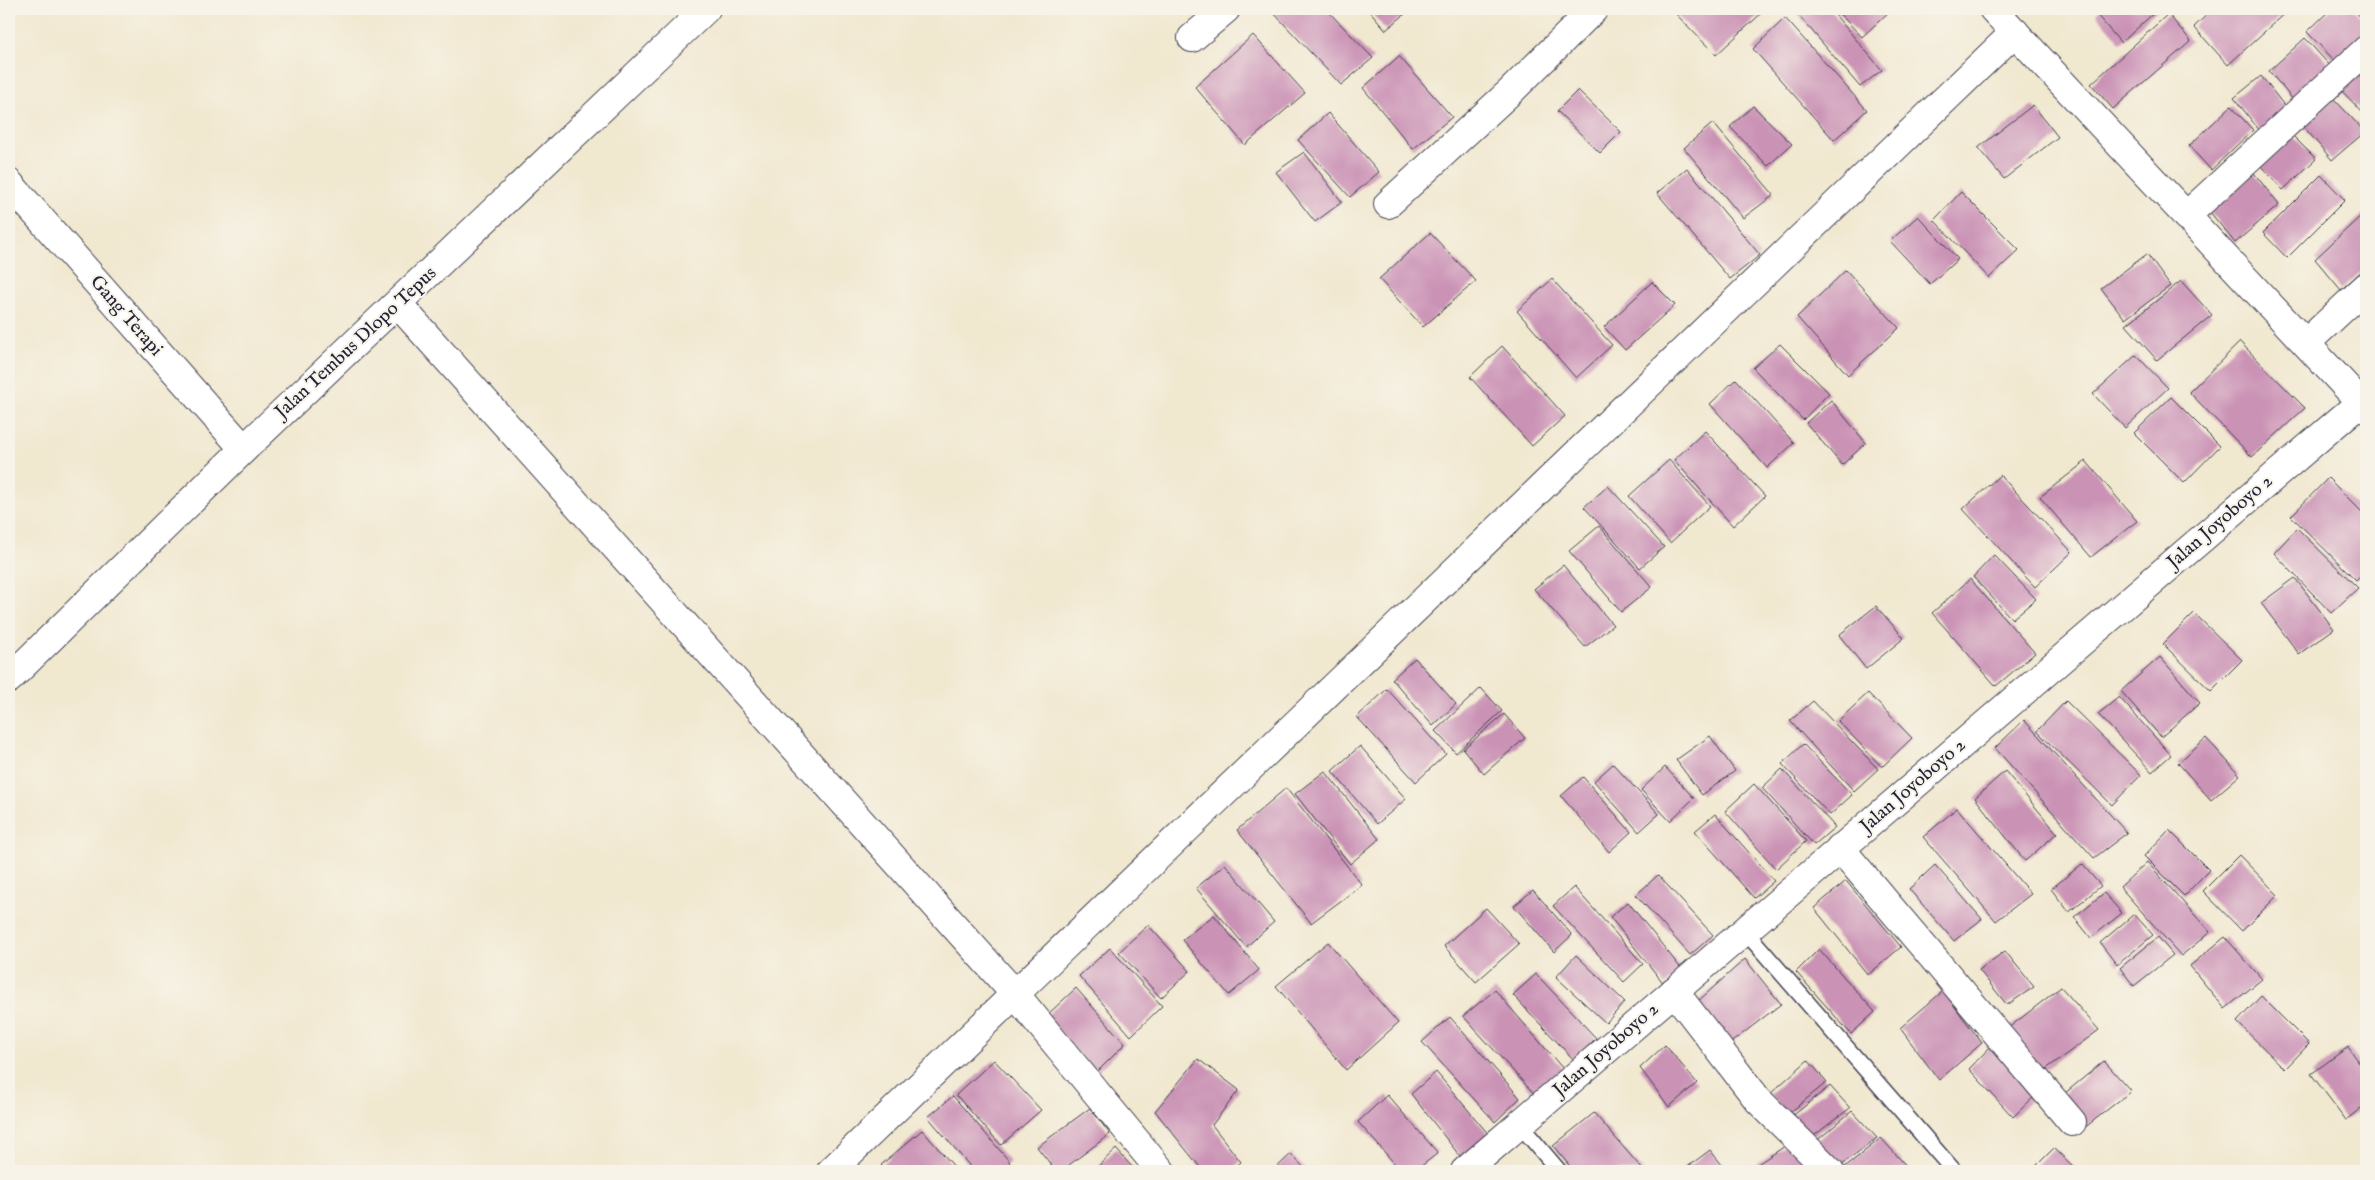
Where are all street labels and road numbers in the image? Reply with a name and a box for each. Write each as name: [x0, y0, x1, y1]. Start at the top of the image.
street label: Jalan Tembus Dlopo Tepus: [269, 262, 442, 426]
street label: Gang Terapi: [84, 271, 168, 361]
street label: Jalan Joyoboyo 2: [2161, 470, 2278, 576]
street label: Jalan Joyoboyo 2: [1854, 734, 1971, 840]
street label: Jalan Joyoboyo 2: [1547, 998, 1664, 1104]

